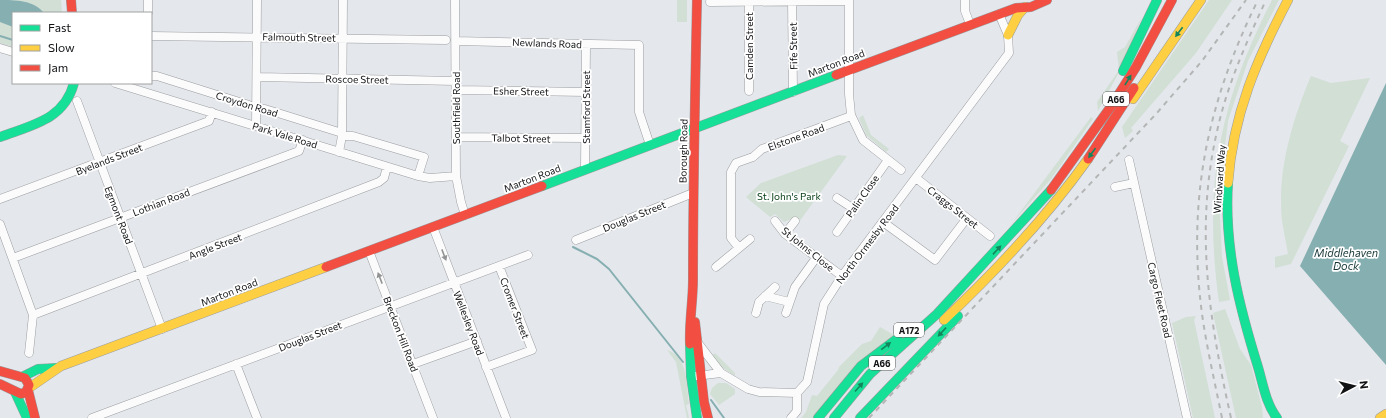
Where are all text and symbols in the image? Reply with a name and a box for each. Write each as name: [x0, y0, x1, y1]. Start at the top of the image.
legend: [12, 12, 152, 84]
street label: Camden Street: [743, 12, 755, 80]
text: Fast: [48, 20, 71, 34]
street label: Fife Street: [787, 22, 799, 70]
one-way arrow: [1175, 27, 1183, 38]
street label: Falmouth Street: [262, 30, 336, 44]
street label: Newlands Road: [512, 36, 582, 50]
text: Slow: [48, 40, 75, 54]
street label: Marton Road: [806, 47, 866, 79]
text: Jam: [48, 60, 68, 75]
street label: Stamford Street: [580, 70, 592, 144]
street label: Southfield Road: [450, 71, 462, 144]
street label: Roscoe Street: [325, 72, 389, 86]
one-way arrow: [1124, 75, 1132, 85]
street label: Esher Street: [493, 85, 549, 97]
street label: Croydon Road: [215, 89, 280, 119]
road number: A66: [1103, 92, 1129, 106]
street label: Park Vale Road: [251, 119, 319, 151]
street label: Borough Road: [676, 119, 690, 183]
street label: Elstone Road: [766, 121, 826, 153]
street label: Talbot Street: [491, 131, 551, 145]
street label: Byelands Street: [74, 141, 144, 177]
street label: Windward Way: [1211, 144, 1227, 214]
one-way arrow: [1088, 147, 1096, 158]
street label: Marton Road: [502, 162, 562, 194]
street label: Palin Close: [843, 172, 881, 220]
street label: Craggs Street: [925, 183, 981, 231]
street label: Egmont Road: [102, 184, 136, 246]
street label: Lothian Road: [131, 186, 191, 218]
park label: St. John's Park: [757, 190, 822, 202]
street label: Douglas Street: [601, 198, 667, 234]
street label: North Ormesby Road: [833, 202, 901, 286]
street label: St Johns Close: [779, 224, 837, 274]
street label: Angle Street: [187, 230, 243, 262]
one-way arrow: [993, 245, 1002, 255]
water label: Middlehaven Dock: [1314, 246, 1378, 272]
one-way arrow: [441, 249, 447, 261]
street label: Cargo Fleet Road: [1145, 261, 1175, 339]
one-way arrow: [376, 272, 382, 284]
street label: Marton Road: [199, 276, 259, 308]
street label: Cromer Street: [498, 276, 532, 340]
street label: Wellesley Road: [451, 289, 487, 357]
street label: Breckon Hill Road: [381, 295, 421, 374]
street label: Douglas Street: [277, 318, 343, 354]
road number: A172: [894, 323, 924, 337]
one-way arrow: [938, 327, 947, 337]
one-way arrow: [881, 342, 892, 350]
road number: A66: [869, 356, 895, 370]
north arrow: [1334, 366, 1374, 406]
text: N: [1357, 380, 1371, 390]
one-way arrow: [854, 382, 863, 393]

